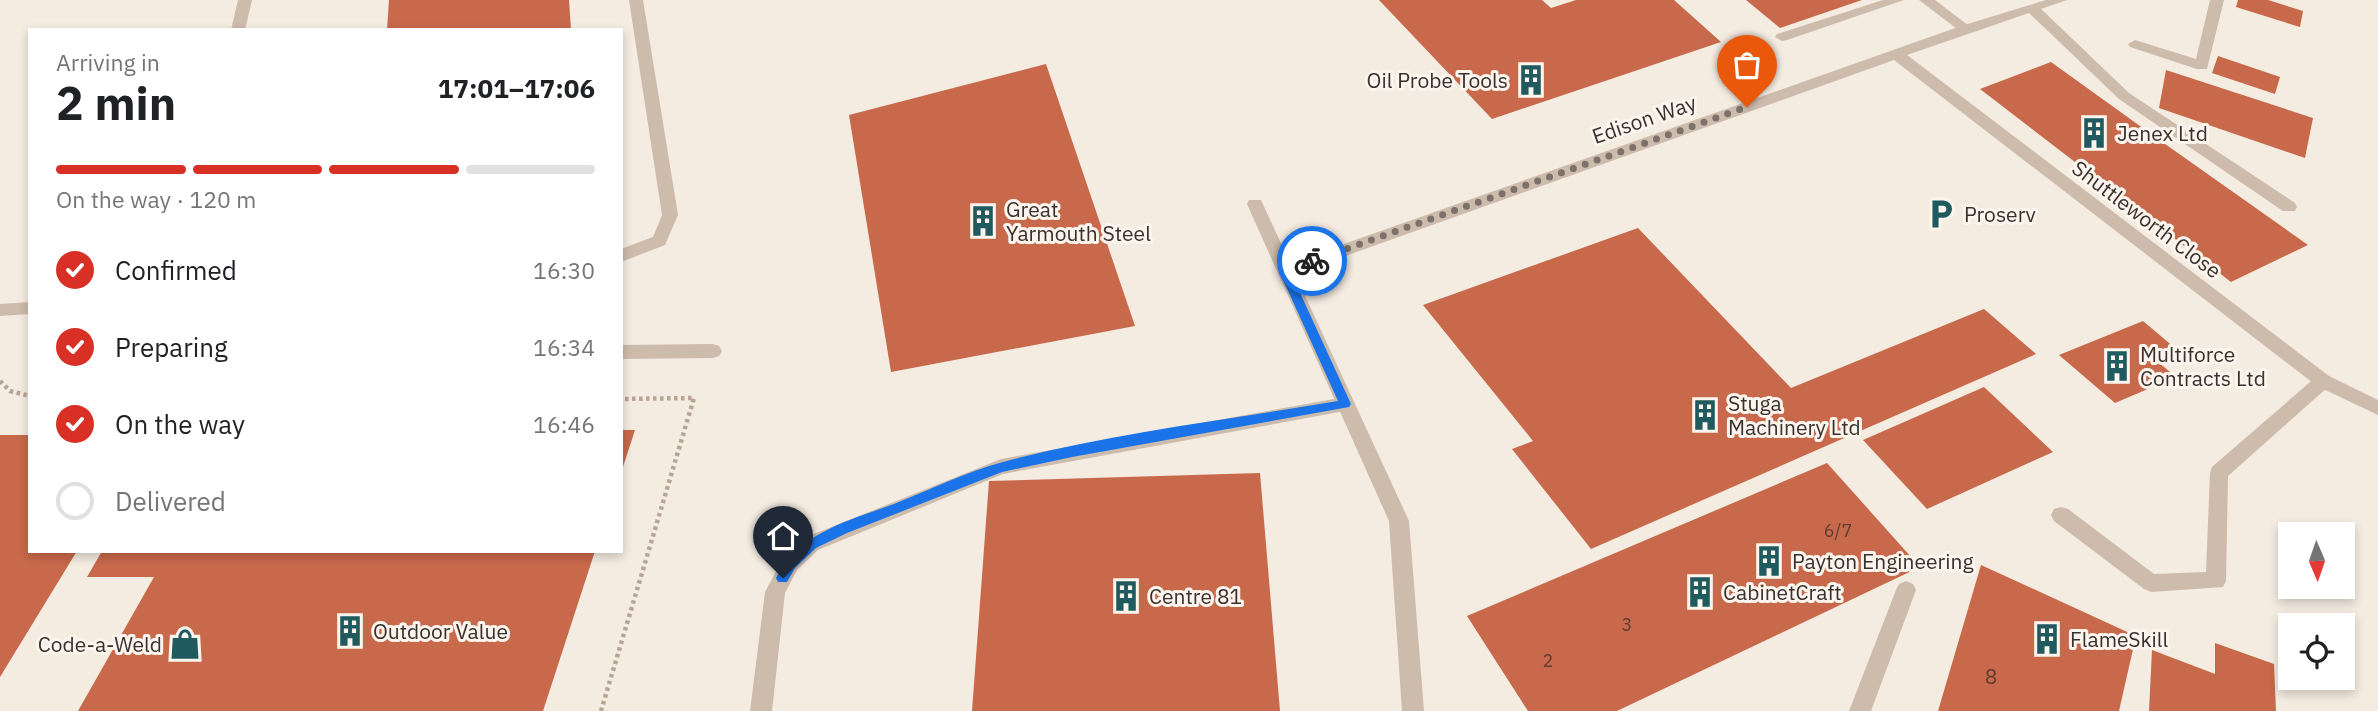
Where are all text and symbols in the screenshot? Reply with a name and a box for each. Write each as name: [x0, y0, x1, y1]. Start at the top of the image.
pin: [1717, 35, 1777, 107]
icon: bag: [1728, 46, 1766, 84]
text: Arriving in: [56, 47, 160, 77]
building icon: Oil Probe Tools: [1514, 63, 1548, 97]
place label: Oil Probe Tools: [1367, 66, 1508, 94]
text: 17:01–17:06: [438, 71, 595, 105]
text: 2 min: [56, 73, 176, 133]
street label: Edison Way: [1588, 88, 1700, 150]
building icon: Jenex Ltd: [2077, 116, 2111, 150]
place label: Jenex Ltd: [2117, 119, 2208, 147]
street label: Shuttleworth Close: [2067, 154, 2227, 284]
text: On the way · 120 m: [56, 184, 256, 214]
place label: Great Yarmouth Steel: [1006, 195, 1151, 247]
parking icon: Proserv: [1924, 197, 1958, 231]
place label: Proserv: [1964, 200, 2036, 228]
building icon: Great Yarmouth Steel: [966, 204, 1000, 238]
courier: [1277, 226, 1347, 296]
icon: bike: [1293, 242, 1331, 280]
icon: check: [56, 251, 94, 289]
text: Confirmed: [115, 253, 237, 287]
text: 16:30: [533, 255, 595, 285]
icon: check: [56, 328, 94, 366]
text: Preparing: [115, 330, 228, 364]
text: 16:34: [533, 332, 595, 362]
place label: Multiforce Contracts Ltd: [2140, 340, 2266, 392]
building icon: Multiforce Contracts Ltd: [2100, 349, 2134, 383]
place label: Stuga Machinery Ltd: [1728, 389, 1861, 441]
building icon: Stuga Machinery Ltd: [1688, 398, 1722, 432]
icon: check: [56, 405, 94, 443]
text: On the way: [115, 407, 245, 441]
text: 16:46: [533, 409, 595, 439]
text: Delivered: [115, 484, 226, 518]
pin: [753, 506, 813, 578]
icon: home: [764, 517, 802, 555]
house number: 6/7: [1824, 519, 1852, 542]
north arrow: [2278, 522, 2356, 598]
map controls: [2278, 522, 2355, 690]
building icon: Payton Engineering: [1752, 544, 1786, 578]
place label: Payton Engineering: [1792, 547, 1974, 575]
building icon: CabinetCraft: [1683, 575, 1717, 609]
place label: CabinetCraft: [1723, 578, 1842, 606]
building icon: Centre 81: [1109, 579, 1143, 613]
place label: Centre 81: [1149, 582, 1242, 610]
house number: 3: [1622, 613, 1632, 636]
button: locate: [2278, 613, 2355, 690]
building icon: Outdoor Value: [333, 614, 367, 648]
place label: Outdoor Value: [373, 617, 508, 645]
building icon: FlameSkill: [2030, 622, 2064, 656]
place label: FlameSkill: [2070, 625, 2168, 653]
shop icon: Code-a-Weld: [168, 627, 202, 661]
place label: Code-a-Weld: [38, 630, 162, 658]
house number: 2: [1543, 649, 1553, 672]
house number: 8: [1985, 662, 1997, 690]

